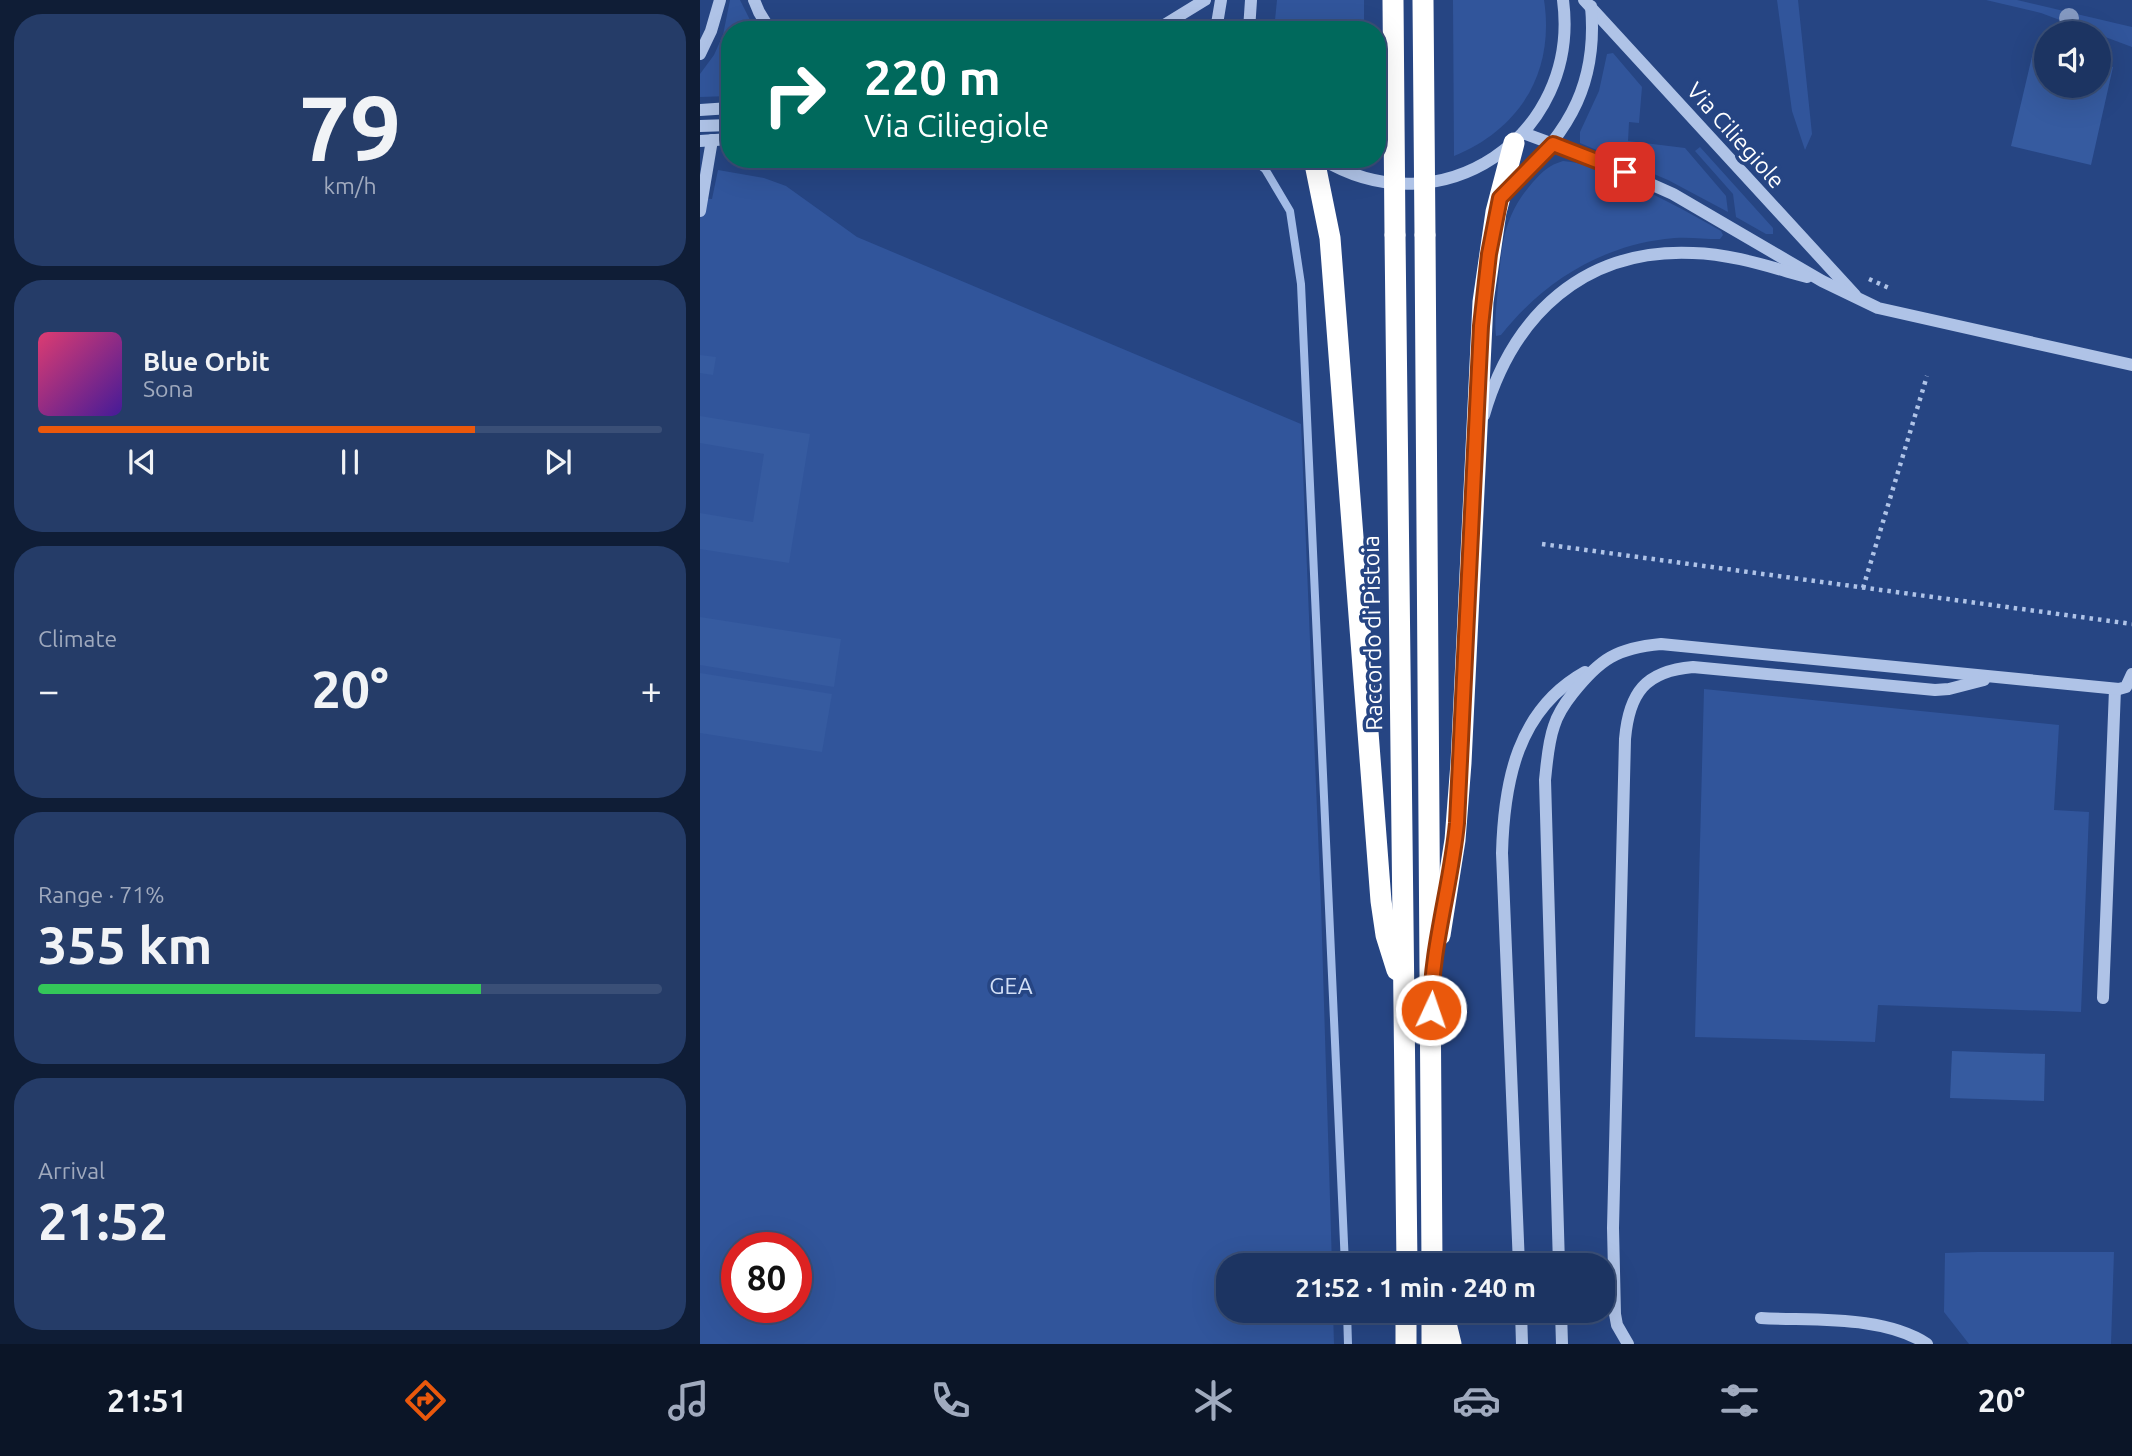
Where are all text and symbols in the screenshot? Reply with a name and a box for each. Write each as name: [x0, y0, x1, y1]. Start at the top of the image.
map controls: [2034, 21, 2111, 98]
button: sound: [2034, 21, 2111, 98]
icon: right: [749, 49, 840, 140]
text: 220 m: [864, 49, 1001, 104]
text: 79: [299, 76, 401, 178]
street label: Via Ciliegiole: [1682, 77, 1790, 193]
text: Via Ciliegiole: [864, 107, 1049, 143]
pin: [1595, 142, 1655, 202]
icon: arrive: [1606, 153, 1644, 191]
text: km/h: [323, 173, 377, 198]
text: Blue Orbit: [143, 347, 270, 376]
text: Sona: [143, 376, 193, 401]
icon: previous: [123, 443, 161, 481]
icon: pause: [331, 443, 369, 481]
icon: next: [539, 443, 577, 481]
street label: Raccordo di Pistoia: [1358, 535, 1386, 731]
text: Climate: [38, 626, 117, 651]
text: 20°: [311, 660, 389, 718]
text: −: [38, 669, 59, 711]
text: +: [641, 669, 662, 711]
text: Range · 71%: [38, 882, 165, 907]
text: 355 km: [38, 916, 212, 974]
park label: GEA: [989, 973, 1033, 998]
position arrow: [1394, 973, 1468, 1047]
text: Arrival: [38, 1158, 105, 1183]
text: 21:52: [38, 1192, 168, 1250]
speed limit sign: 80: [721, 1232, 812, 1323]
text: 21:52 · 1 min · 240 m: [1295, 1273, 1536, 1302]
icon: directions: [401, 1376, 450, 1425]
icon: music: [664, 1376, 713, 1425]
icon: phone: [926, 1376, 975, 1425]
icon: climate: [1189, 1376, 1238, 1425]
icon: car: [1452, 1376, 1501, 1425]
icon: filters: [1715, 1376, 1764, 1425]
text: 21:51: [107, 1382, 187, 1418]
text: 20°: [1978, 1382, 2025, 1418]

